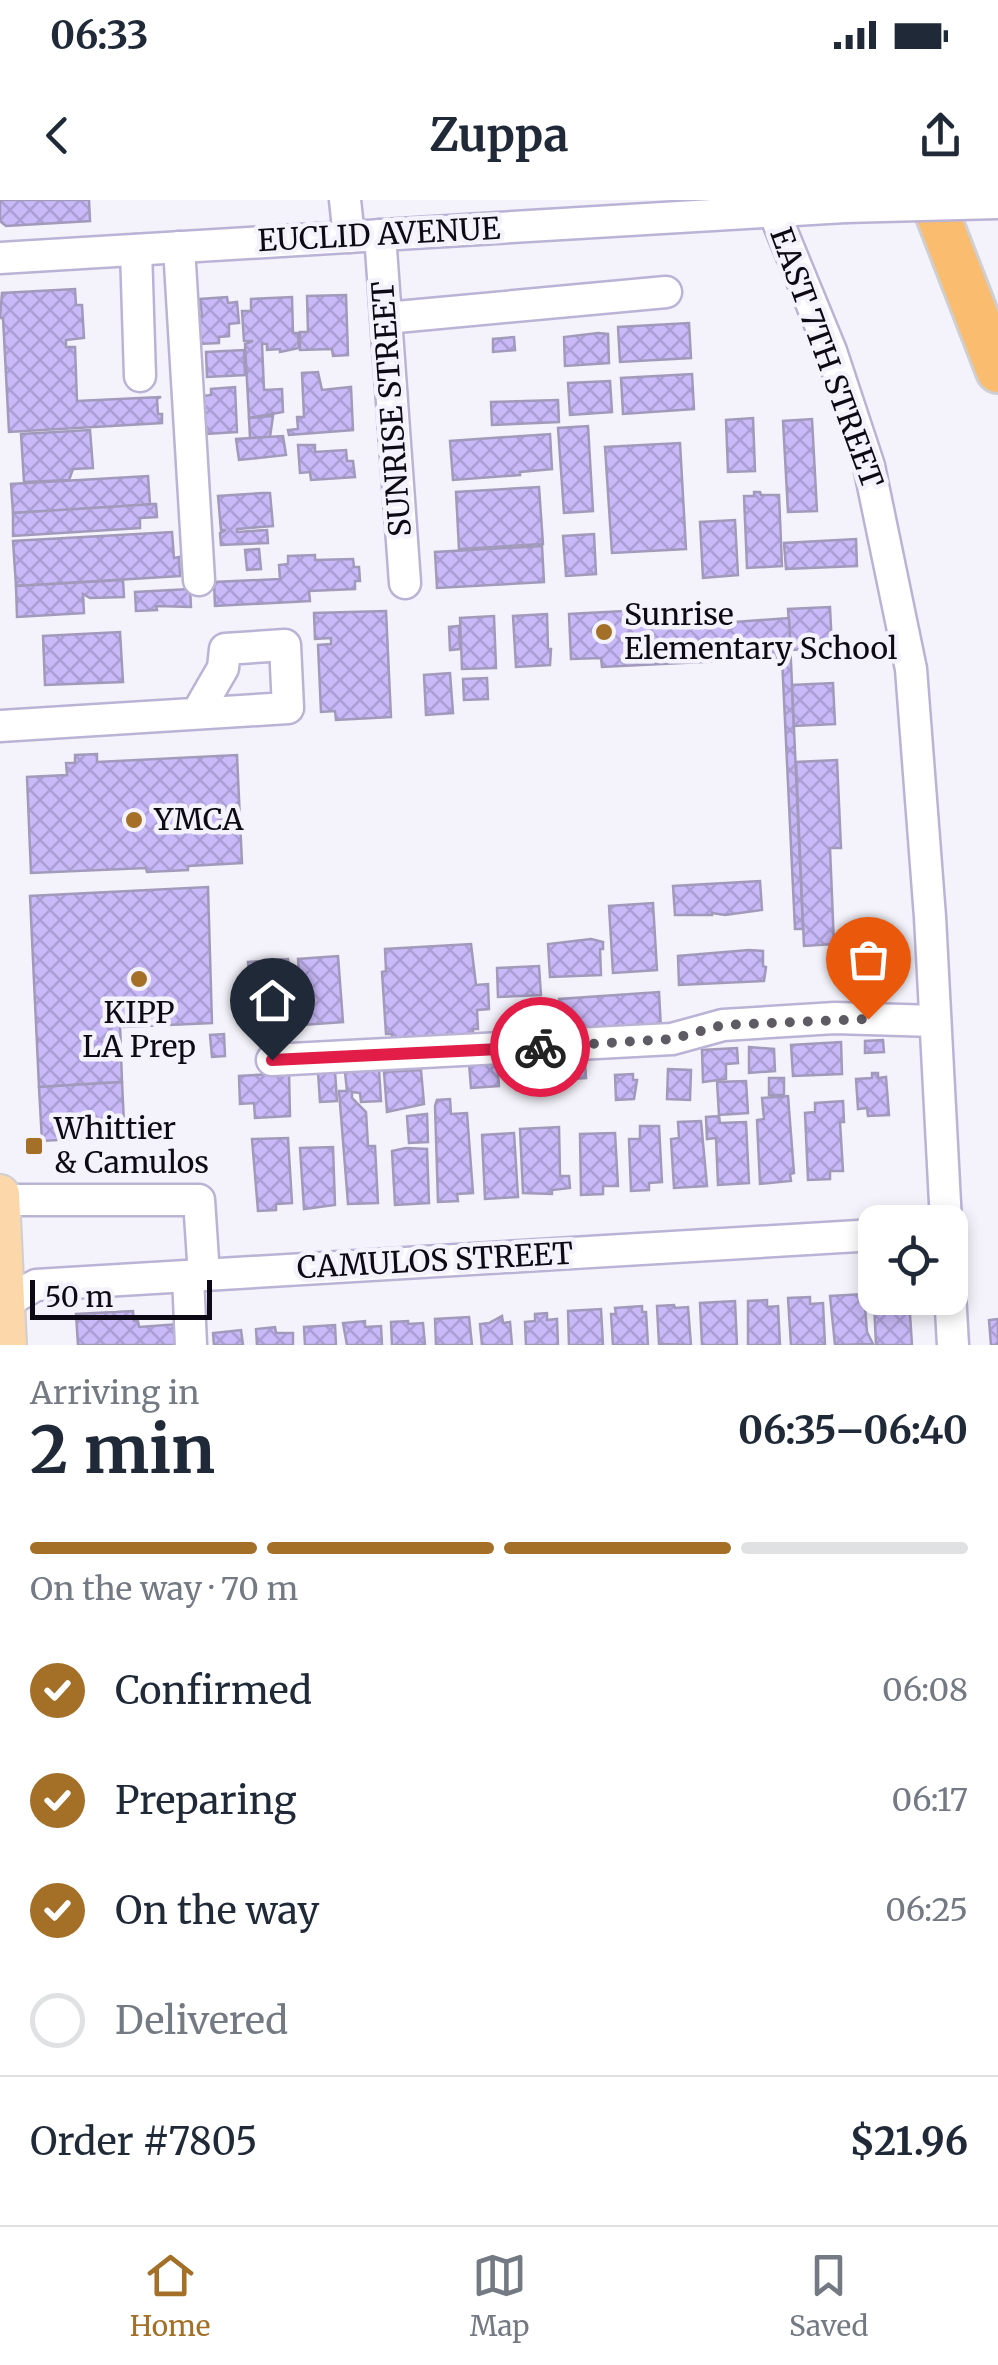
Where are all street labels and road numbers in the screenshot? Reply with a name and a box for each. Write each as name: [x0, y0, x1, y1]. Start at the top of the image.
street label: EUCLID AVENUE: [257, 209, 501, 259]
street label: EAST 7TH STREET: [762, 222, 892, 493]
street label: SUNRISE STREET: [363, 280, 419, 538]
street label: CAMULOS STREET: [296, 1234, 574, 1286]

